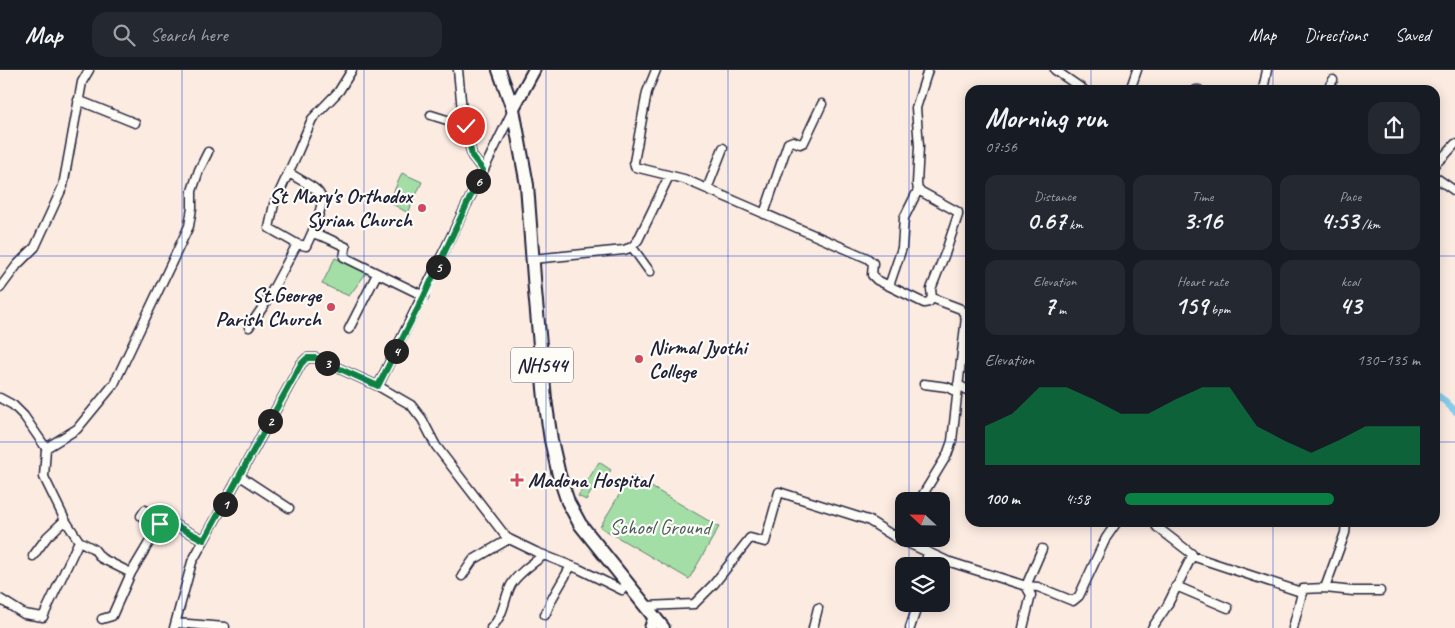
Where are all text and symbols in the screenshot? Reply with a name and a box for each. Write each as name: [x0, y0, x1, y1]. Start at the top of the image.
search box: [92, 12, 442, 57]
text: Map: [25, 20, 62, 50]
icon: search: [110, 21, 138, 49]
text: Search here: [150, 23, 228, 47]
text: Map: [1249, 24, 1276, 46]
text: Directions: [1304, 24, 1367, 46]
text: Saved: [1395, 24, 1430, 46]
text: Morning run: [985, 100, 1107, 135]
button: share: [1368, 102, 1420, 154]
pin: [445, 105, 487, 147]
icon: check: [452, 112, 480, 140]
text: 07:56: [985, 137, 1017, 157]
pin: 6: [466, 168, 490, 194]
text: 6: [475, 173, 482, 190]
place label: St Mary's Orthodox Syrian Church: [269, 183, 414, 233]
text: Distance: [1034, 188, 1076, 205]
text: Time: [1192, 188, 1213, 205]
text: Pace: [1339, 188, 1361, 205]
marker: St Mary's Orthodox Syrian Church: [416, 202, 428, 214]
text: 0.67: [1027, 205, 1066, 237]
text: 3:16: [1183, 205, 1222, 237]
text: 4:53: [1320, 205, 1358, 237]
text: km: [1066, 216, 1083, 233]
text: /km: [1358, 216, 1380, 233]
pin: 5: [426, 254, 450, 280]
text: 5: [435, 259, 442, 276]
text: Elevation: [1033, 273, 1076, 290]
text: Heart rate: [1177, 273, 1228, 290]
text: kcal: [1341, 273, 1359, 290]
place label: St.George Parish Church: [216, 282, 323, 332]
text: 7: [1044, 290, 1055, 322]
text: 159: [1175, 290, 1208, 322]
text: 43: [1339, 290, 1361, 322]
marker: St.George Parish Church: [325, 301, 337, 313]
text: m: [1055, 301, 1066, 318]
text: bpm: [1208, 301, 1230, 318]
place label: Nirmal Jyothi College: [649, 334, 749, 384]
pin: 4: [384, 338, 408, 364]
text: 4: [393, 343, 400, 360]
road number: NH544: [511, 348, 573, 382]
pin: 3: [314, 350, 340, 376]
text: Elevation: [985, 350, 1034, 370]
text: 130–135 m: [1357, 350, 1420, 370]
marker: Nirmal Jyothi College: [633, 353, 645, 365]
text: 3: [324, 355, 331, 372]
pin: 2: [258, 408, 282, 434]
text: 2: [267, 413, 274, 430]
place label: Madona Hospital: [528, 467, 655, 493]
marker: Madona Hospital: [510, 473, 524, 487]
text: 100 m: [985, 489, 1020, 509]
text: 4:58: [1065, 489, 1090, 509]
pin: 1: [212, 492, 238, 516]
north arrow: [895, 492, 950, 548]
map controls: [895, 492, 950, 612]
text: 1: [222, 496, 229, 513]
pin: [139, 503, 181, 545]
icon: arrive: [146, 510, 174, 538]
park label: School Ground: [610, 514, 713, 540]
button: layers: [895, 557, 950, 612]

